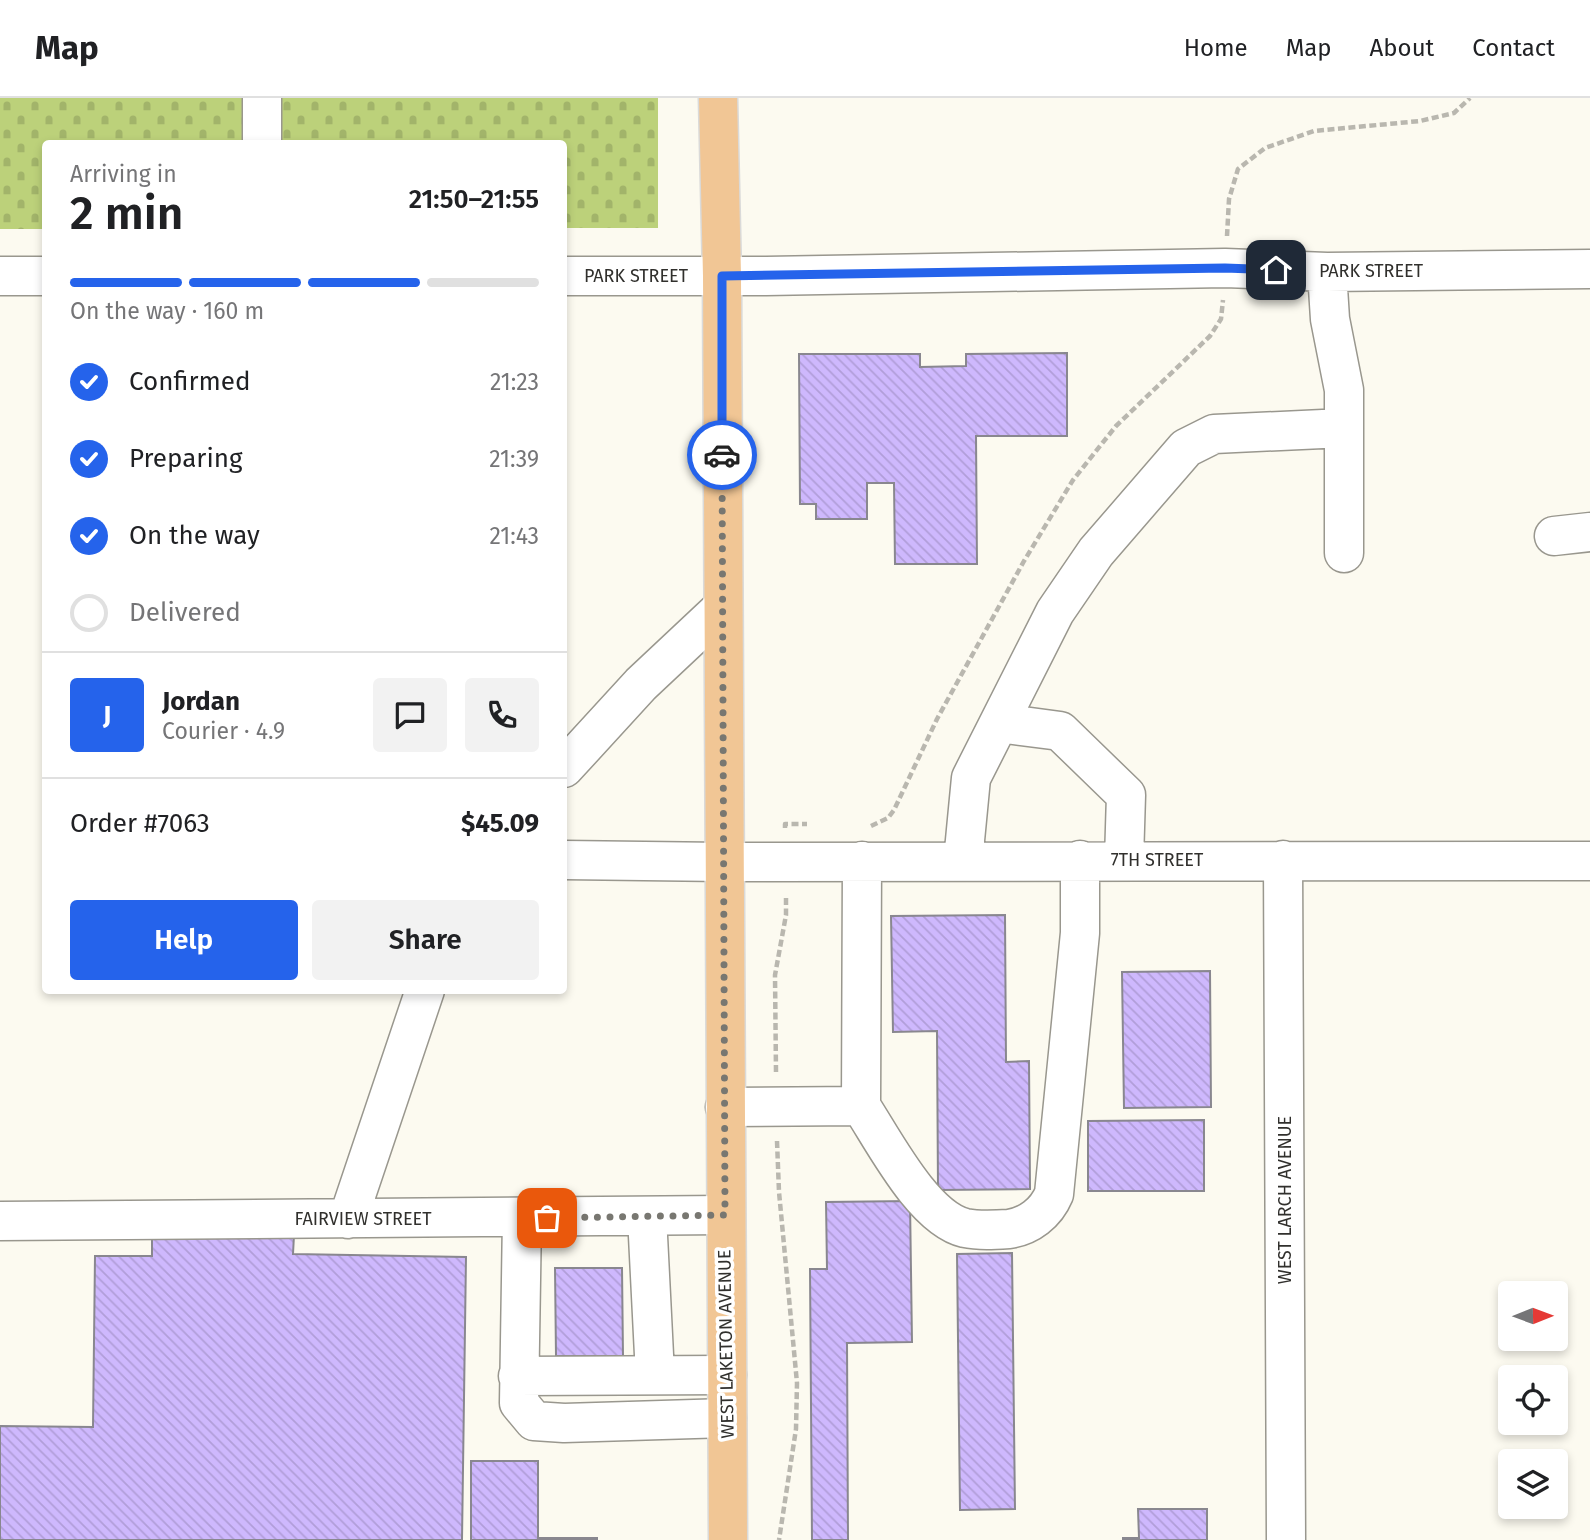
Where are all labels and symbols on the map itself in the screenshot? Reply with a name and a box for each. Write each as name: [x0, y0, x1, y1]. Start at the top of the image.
pin: [1246, 240, 1306, 300]
street label: PARK STREET: [1319, 260, 1424, 282]
street label: PARK STREET: [584, 265, 689, 287]
courier: [687, 420, 757, 490]
street label: 7TH STREET: [1111, 849, 1204, 871]
street label: WEST LARCH AVENUE: [1274, 1116, 1296, 1284]
pin: [517, 1188, 577, 1248]
street label: FAIRVIEW STREET: [294, 1208, 432, 1230]
street label: WEST LAKETON AVENUE: [713, 1249, 739, 1439]
north arrow: [1498, 1281, 1568, 1351]

